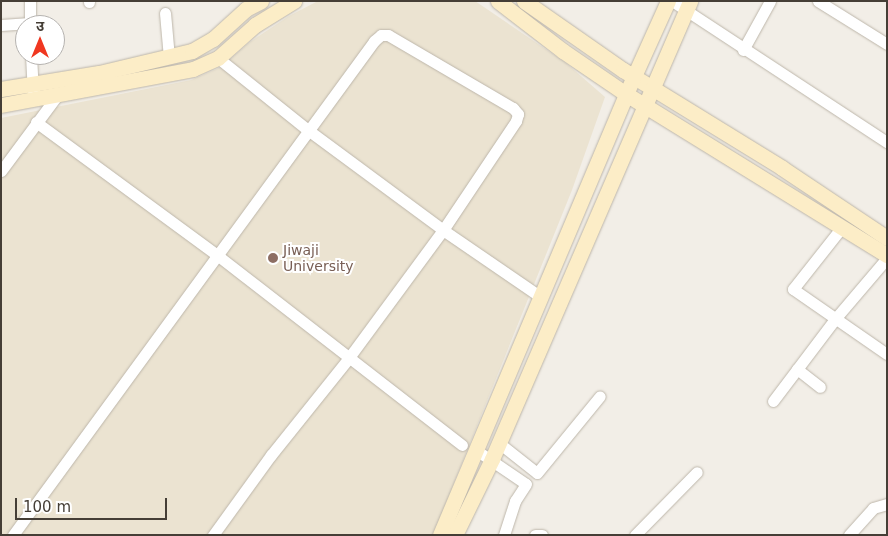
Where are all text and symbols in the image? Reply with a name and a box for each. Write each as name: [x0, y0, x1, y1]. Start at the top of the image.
north arrow: [15, 15, 65, 65]
text: उ: [36, 18, 44, 34]
place label: Jiwaji University: [283, 242, 354, 274]
marker: Jiwaji University: [267, 252, 279, 264]
scale bar: [18, 488, 170, 520]
text: 100 m: [23, 498, 71, 516]

